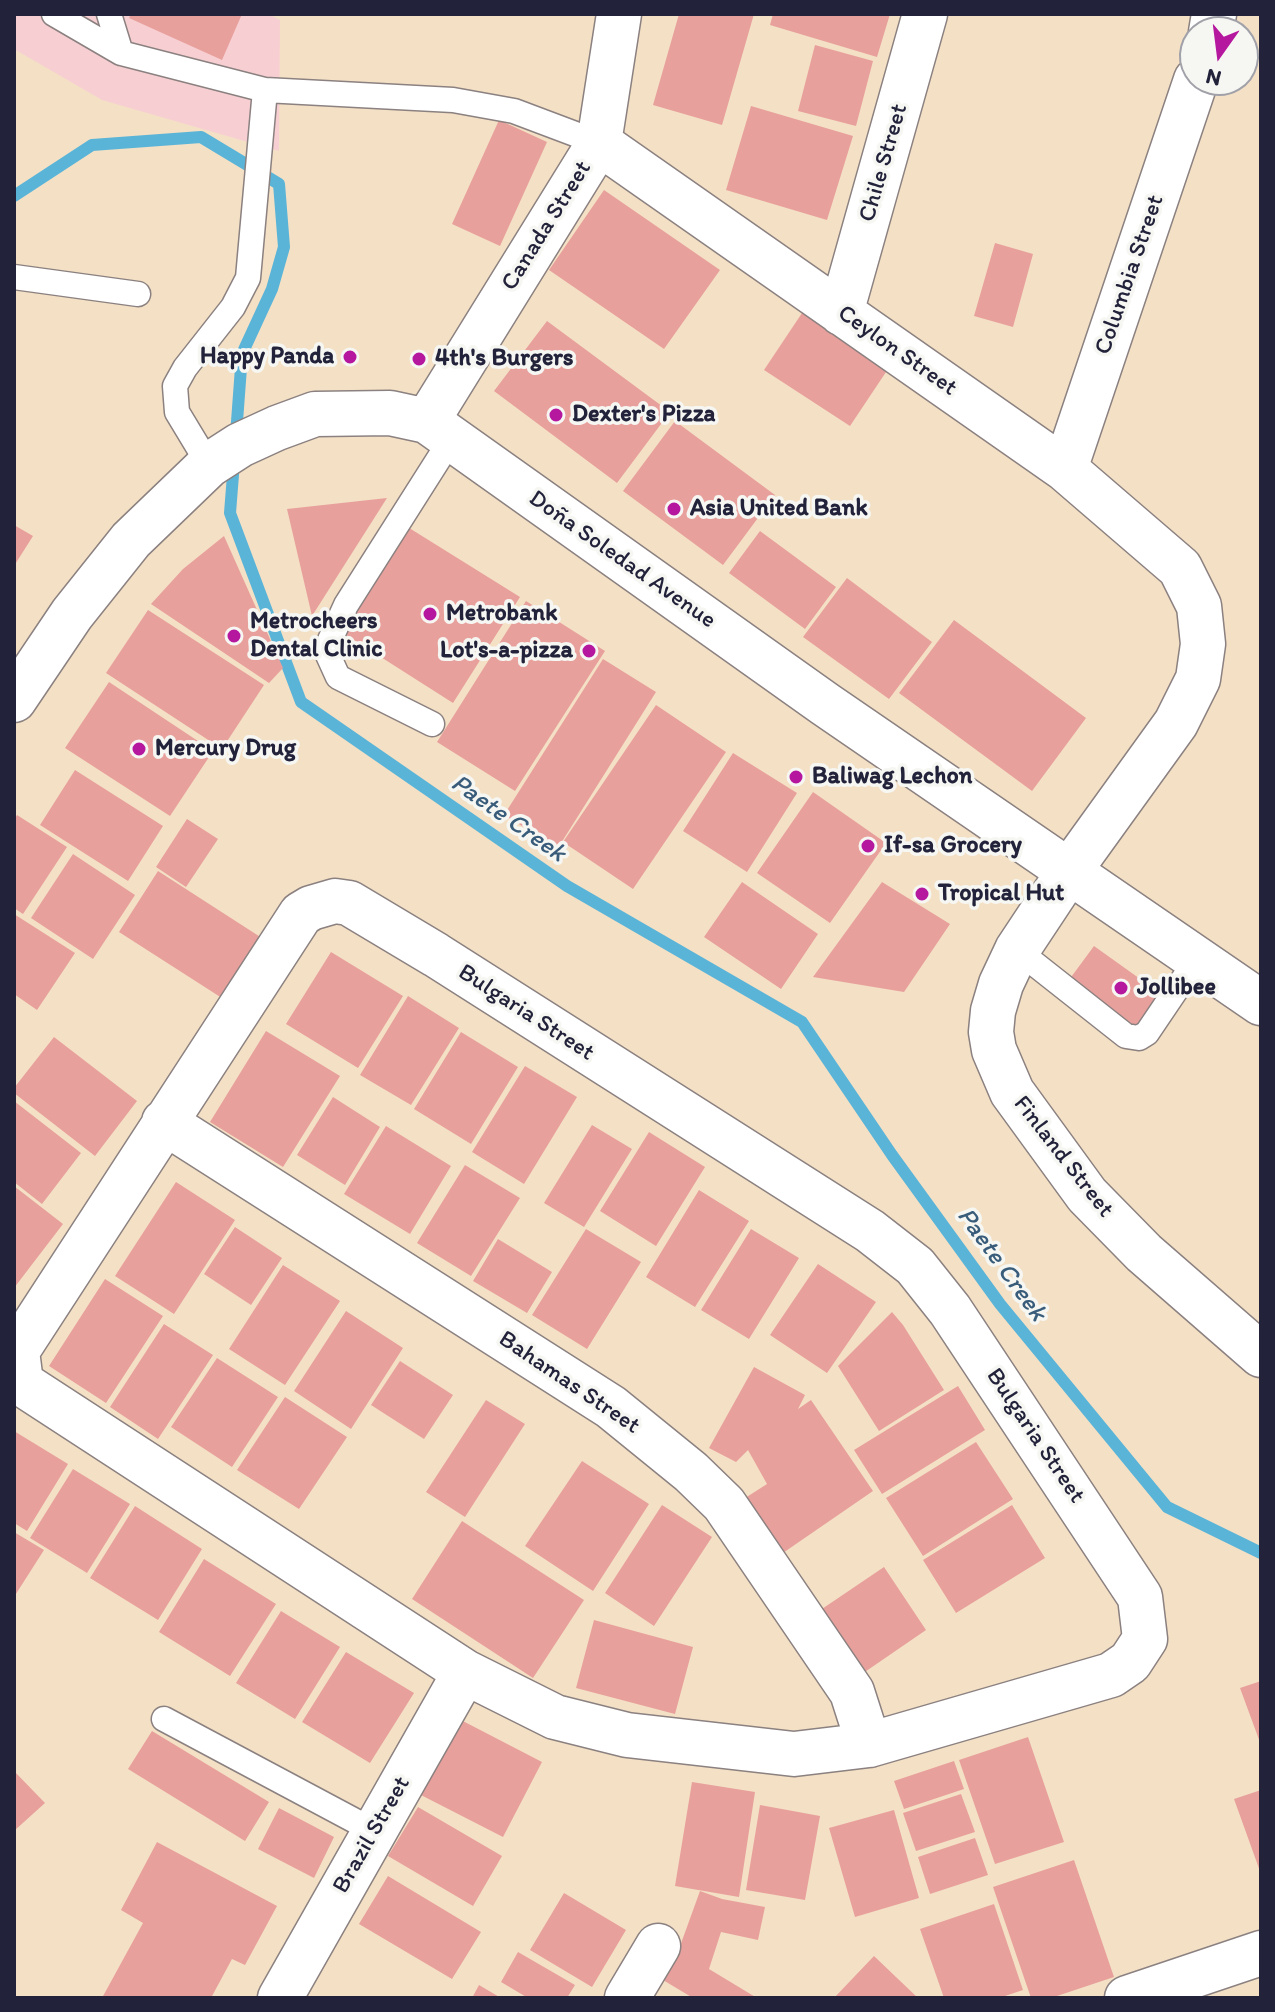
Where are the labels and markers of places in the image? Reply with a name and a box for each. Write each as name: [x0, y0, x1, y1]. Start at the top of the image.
place label: Happy Panda: [200, 343, 334, 371]
place label: 4th's Burgers: [435, 345, 574, 373]
marker: Happy Panda: [341, 348, 359, 366]
marker: 4th's Burgers: [410, 350, 428, 368]
place label: Dexter's Pizza: [572, 401, 715, 429]
marker: Dexter's Pizza: [547, 406, 565, 424]
place label: Asia United Bank: [690, 495, 868, 523]
marker: Asia United Bank: [665, 500, 683, 518]
place label: Metrobank: [446, 600, 557, 628]
marker: Metrobank: [421, 605, 439, 623]
place label: Metrocheers Dental Clinic: [250, 608, 382, 664]
marker: Metrocheers Dental Clinic: [225, 627, 243, 645]
place label: Lot's-a-pizza: [440, 637, 573, 665]
marker: Lot's-a-pizza: [580, 642, 598, 660]
place label: Mercury Drug: [155, 735, 296, 763]
marker: Mercury Drug: [130, 740, 148, 758]
place label: Baliwag Lechon: [812, 763, 972, 791]
marker: Baliwag Lechon: [787, 768, 805, 786]
place label: If-sa Grocery: [884, 832, 1022, 860]
marker: If-sa Grocery: [859, 837, 877, 855]
place label: Tropical Hut: [938, 880, 1064, 908]
marker: Tropical Hut: [913, 885, 931, 903]
place label: Jollibee: [1137, 974, 1216, 1002]
marker: Jollibee: [1112, 979, 1130, 997]

